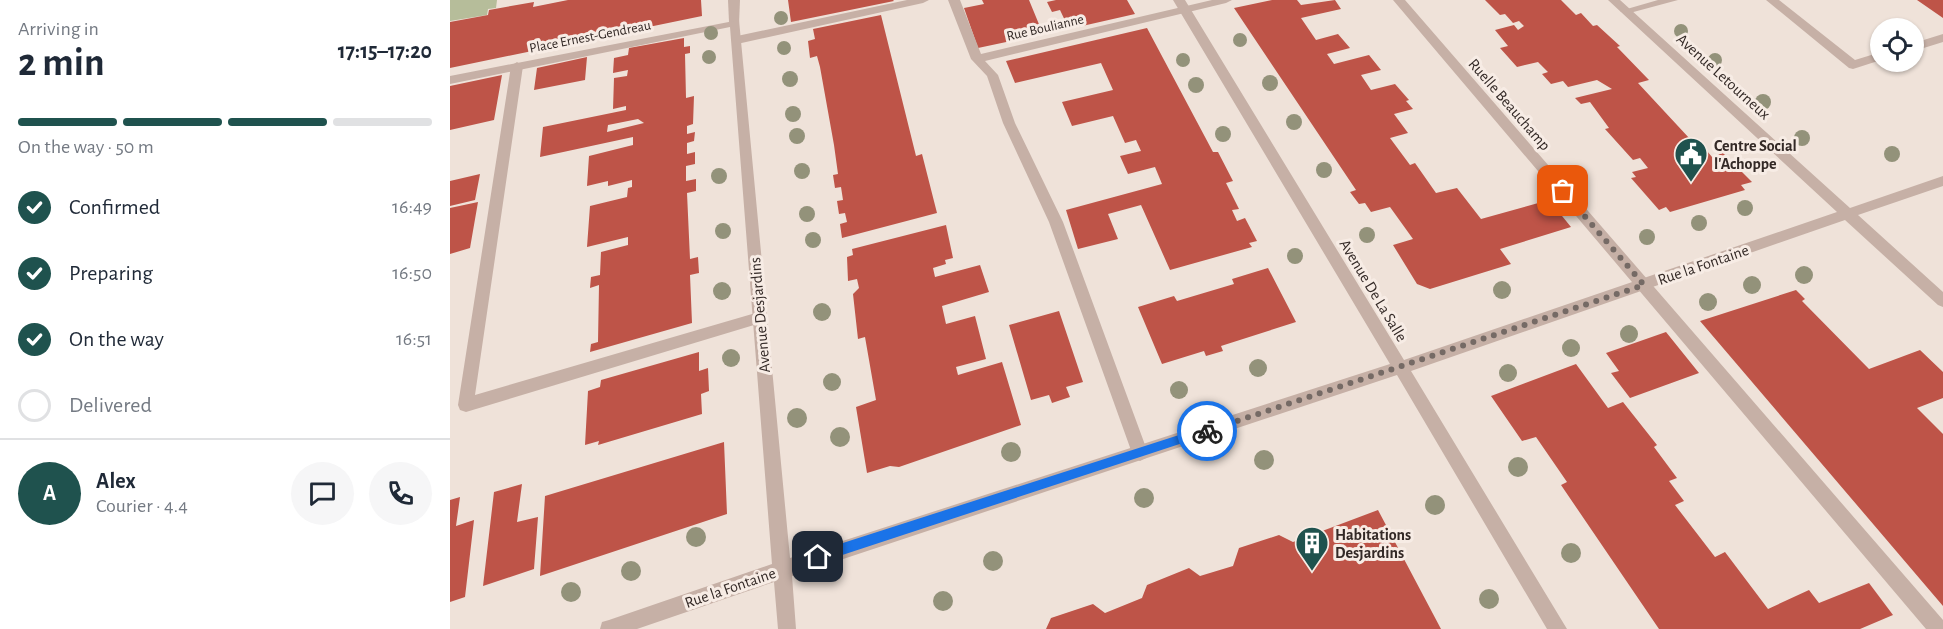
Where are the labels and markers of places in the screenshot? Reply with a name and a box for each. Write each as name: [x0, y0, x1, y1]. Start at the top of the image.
public building icon: Centre Social l'Achoppe: [1673, 136, 1709, 183]
place label: Centre Social l'Achoppe: [1714, 138, 1797, 172]
pin: [1537, 165, 1588, 216]
building icon: Habitations Desjardins: [1294, 525, 1330, 572]
place label: Habitations Desjardins: [1335, 527, 1411, 562]
pin: [792, 531, 843, 582]

